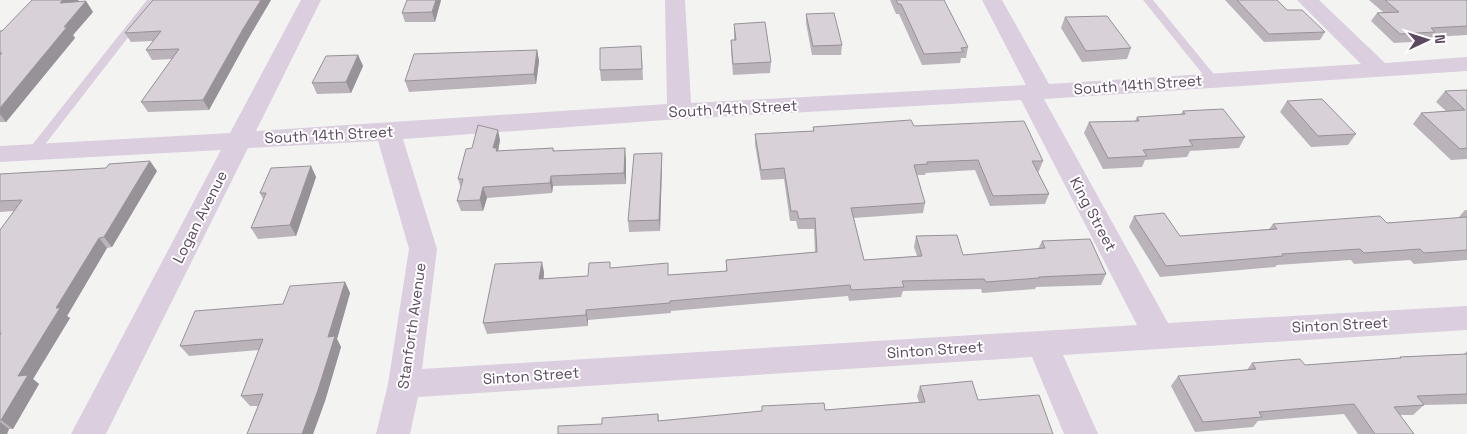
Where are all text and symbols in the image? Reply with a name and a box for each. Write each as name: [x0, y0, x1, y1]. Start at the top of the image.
north arrow: [1402, 15, 1452, 65]
text: N: [1431, 34, 1449, 44]
street label: South 14th Street: [1073, 71, 1203, 98]
street label: South 14th Street: [668, 96, 798, 121]
street label: South 14th Street: [264, 122, 394, 147]
street label: Logan Avenue: [168, 167, 231, 266]
street label: King Street: [1066, 173, 1121, 254]
street label: Stanforth Avenue: [393, 261, 430, 390]
street label: Sinton Street: [1291, 312, 1389, 337]
street label: Sinton Street: [886, 337, 984, 362]
street label: Sinton Street: [482, 363, 580, 388]

